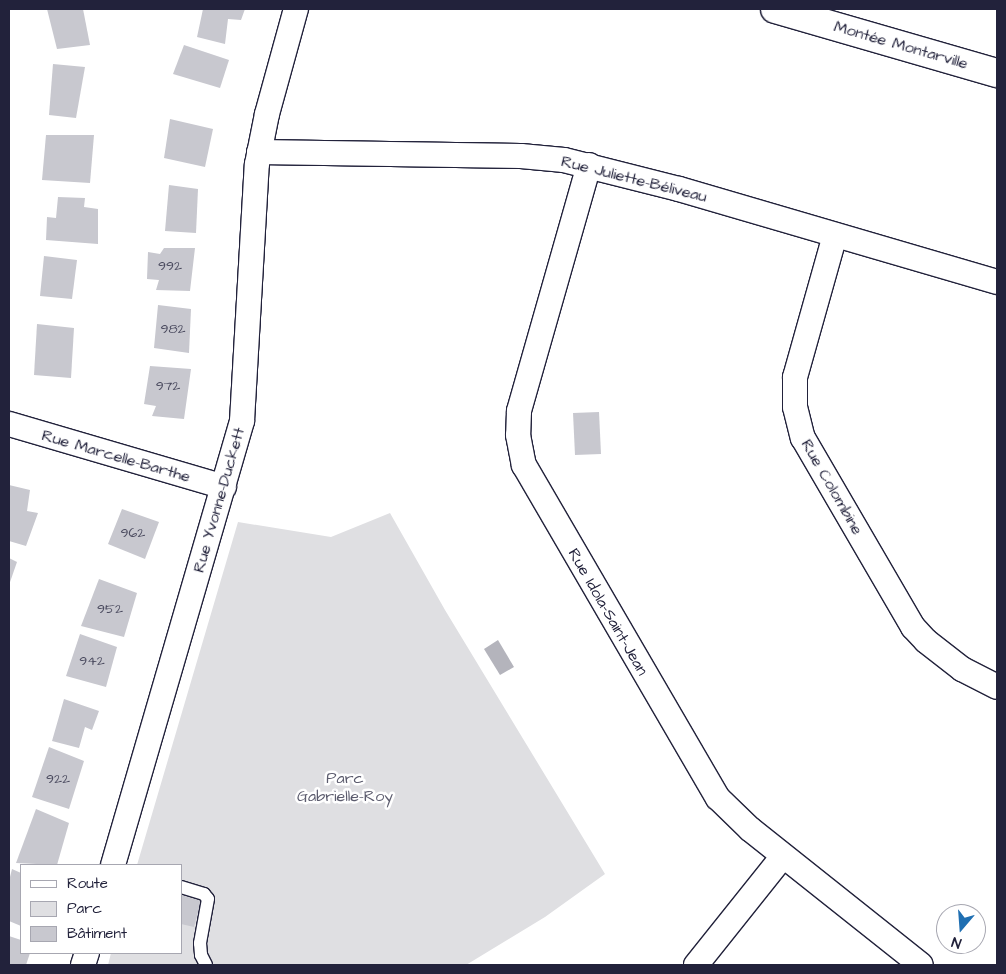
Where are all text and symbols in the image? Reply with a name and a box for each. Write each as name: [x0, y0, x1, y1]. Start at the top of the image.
street label: Montée Montarville: [832, 17, 970, 73]
street label: Rue Juliette-Béliveau: [559, 152, 709, 206]
house number: 992: [158, 258, 182, 274]
house number: 982: [160, 321, 186, 337]
house number: 972: [156, 378, 180, 394]
street label: Rue Yvonne-Duckett: [189, 425, 249, 575]
street label: Rue Marcelle-Barthe: [40, 426, 192, 486]
street label: Rue Colombine: [797, 436, 867, 538]
house number: 962: [121, 525, 145, 541]
street label: Rue Idola-Saint-Jean: [564, 545, 652, 679]
house number: 952: [97, 601, 123, 617]
house number: 942: [79, 653, 105, 669]
park label: Parc Gabrielle-Roy: [297, 768, 393, 806]
house number: 922: [46, 771, 70, 787]
legend: [20, 864, 182, 954]
text: Route: [67, 873, 108, 894]
text: Parc: [67, 898, 102, 919]
north arrow: [936, 904, 986, 954]
text: Bâtiment: [67, 923, 127, 944]
text: N: [949, 931, 964, 953]

